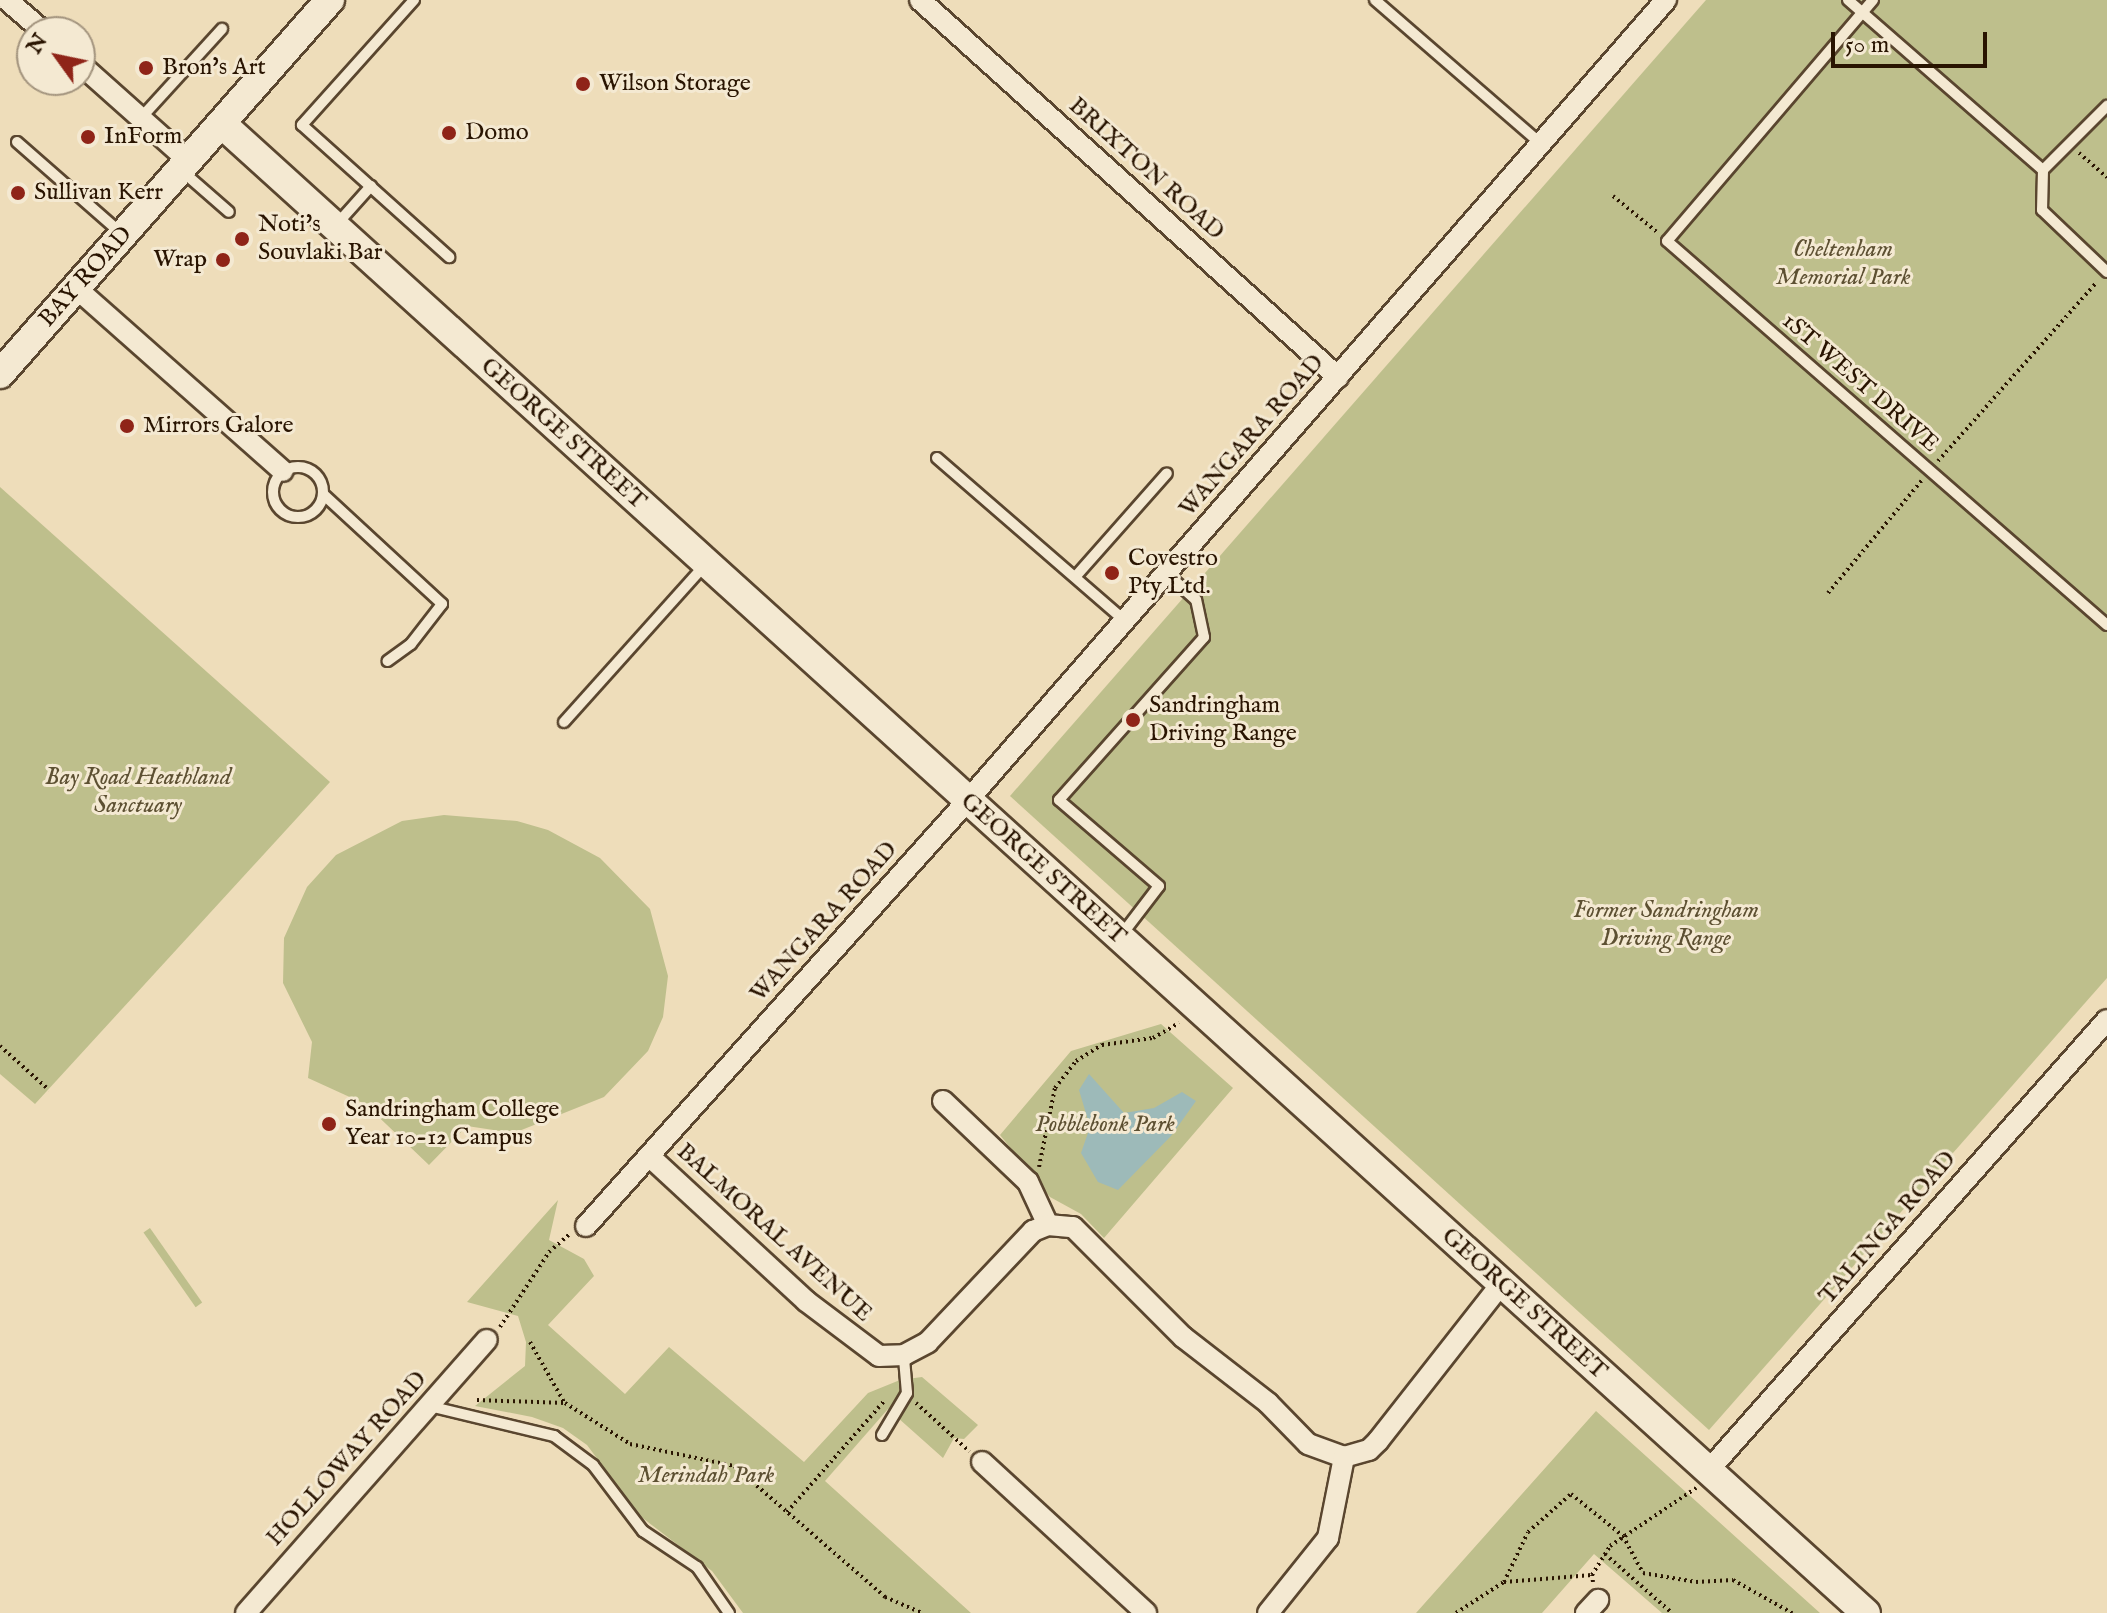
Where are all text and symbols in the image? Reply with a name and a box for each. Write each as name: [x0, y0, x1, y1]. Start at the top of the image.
north arrow: [16, 16, 96, 96]
scale bar: [1835, 16, 1991, 66]
text: N: [21, 28, 54, 60]
text: 50 m: [1845, 30, 1889, 61]
place label: Bron's Art: [162, 54, 266, 82]
marker: Bron's Art: [137, 59, 155, 77]
place label: Wilson Storage: [599, 70, 751, 98]
marker: Wilson Storage: [574, 75, 592, 93]
street label: BRIXTON ROAD: [1062, 92, 1230, 246]
place label: Domo: [465, 119, 529, 147]
place label: InForm: [104, 123, 182, 151]
marker: Domo: [440, 124, 458, 142]
marker: InForm: [79, 128, 97, 146]
place label: Sullivan Kerr: [34, 179, 163, 207]
marker: Sullivan Kerr: [9, 184, 27, 202]
place label: Noti's Souvlaki Bar: [258, 211, 383, 267]
street label: BAY ROAD: [33, 221, 139, 333]
marker: Noti's Souvlaki Bar: [233, 230, 251, 248]
park label: Cheltenham Memorial Park: [1775, 236, 1911, 292]
place label: Wrap: [153, 246, 207, 274]
marker: Wrap: [214, 251, 232, 269]
street label: 1ST WEST DRIVE: [1776, 307, 1944, 459]
street label: WANGARA ROAD: [1174, 349, 1330, 523]
street label: GEORGE STREET: [474, 352, 652, 516]
place label: Mirrors Galore: [143, 412, 294, 440]
marker: Mirrors Galore: [118, 417, 136, 435]
place label: Covestro Pty Ltd.: [1128, 545, 1218, 601]
marker: Covestro Pty Ltd.: [1103, 564, 1121, 582]
place label: Sandringham Driving Range: [1149, 692, 1297, 748]
marker: Sandringham Driving Range: [1124, 711, 1142, 729]
park label: Bay Road Heathland Sanctuary: [45, 764, 231, 820]
street label: GEORGE STREET: [954, 787, 1132, 951]
street label: WANGARA ROAD: [744, 836, 904, 1008]
park label: Former Sandringham Driving Range: [1573, 897, 1759, 953]
place label: Sandringham College Year 10-12 Campus: [345, 1096, 559, 1152]
park label: Pobblebonk Park: [1035, 1111, 1175, 1139]
marker: Sandringham College Year 10-12 Campus: [320, 1115, 338, 1133]
street label: BALMORAL AVENUE: [670, 1138, 878, 1328]
street label: TALINGA ROAD: [1814, 1145, 1962, 1311]
street label: GEORGE STREET: [1435, 1222, 1613, 1386]
street label: HOLLOWAY ROAD: [261, 1366, 433, 1552]
park label: Merindah Park: [638, 1462, 774, 1490]

